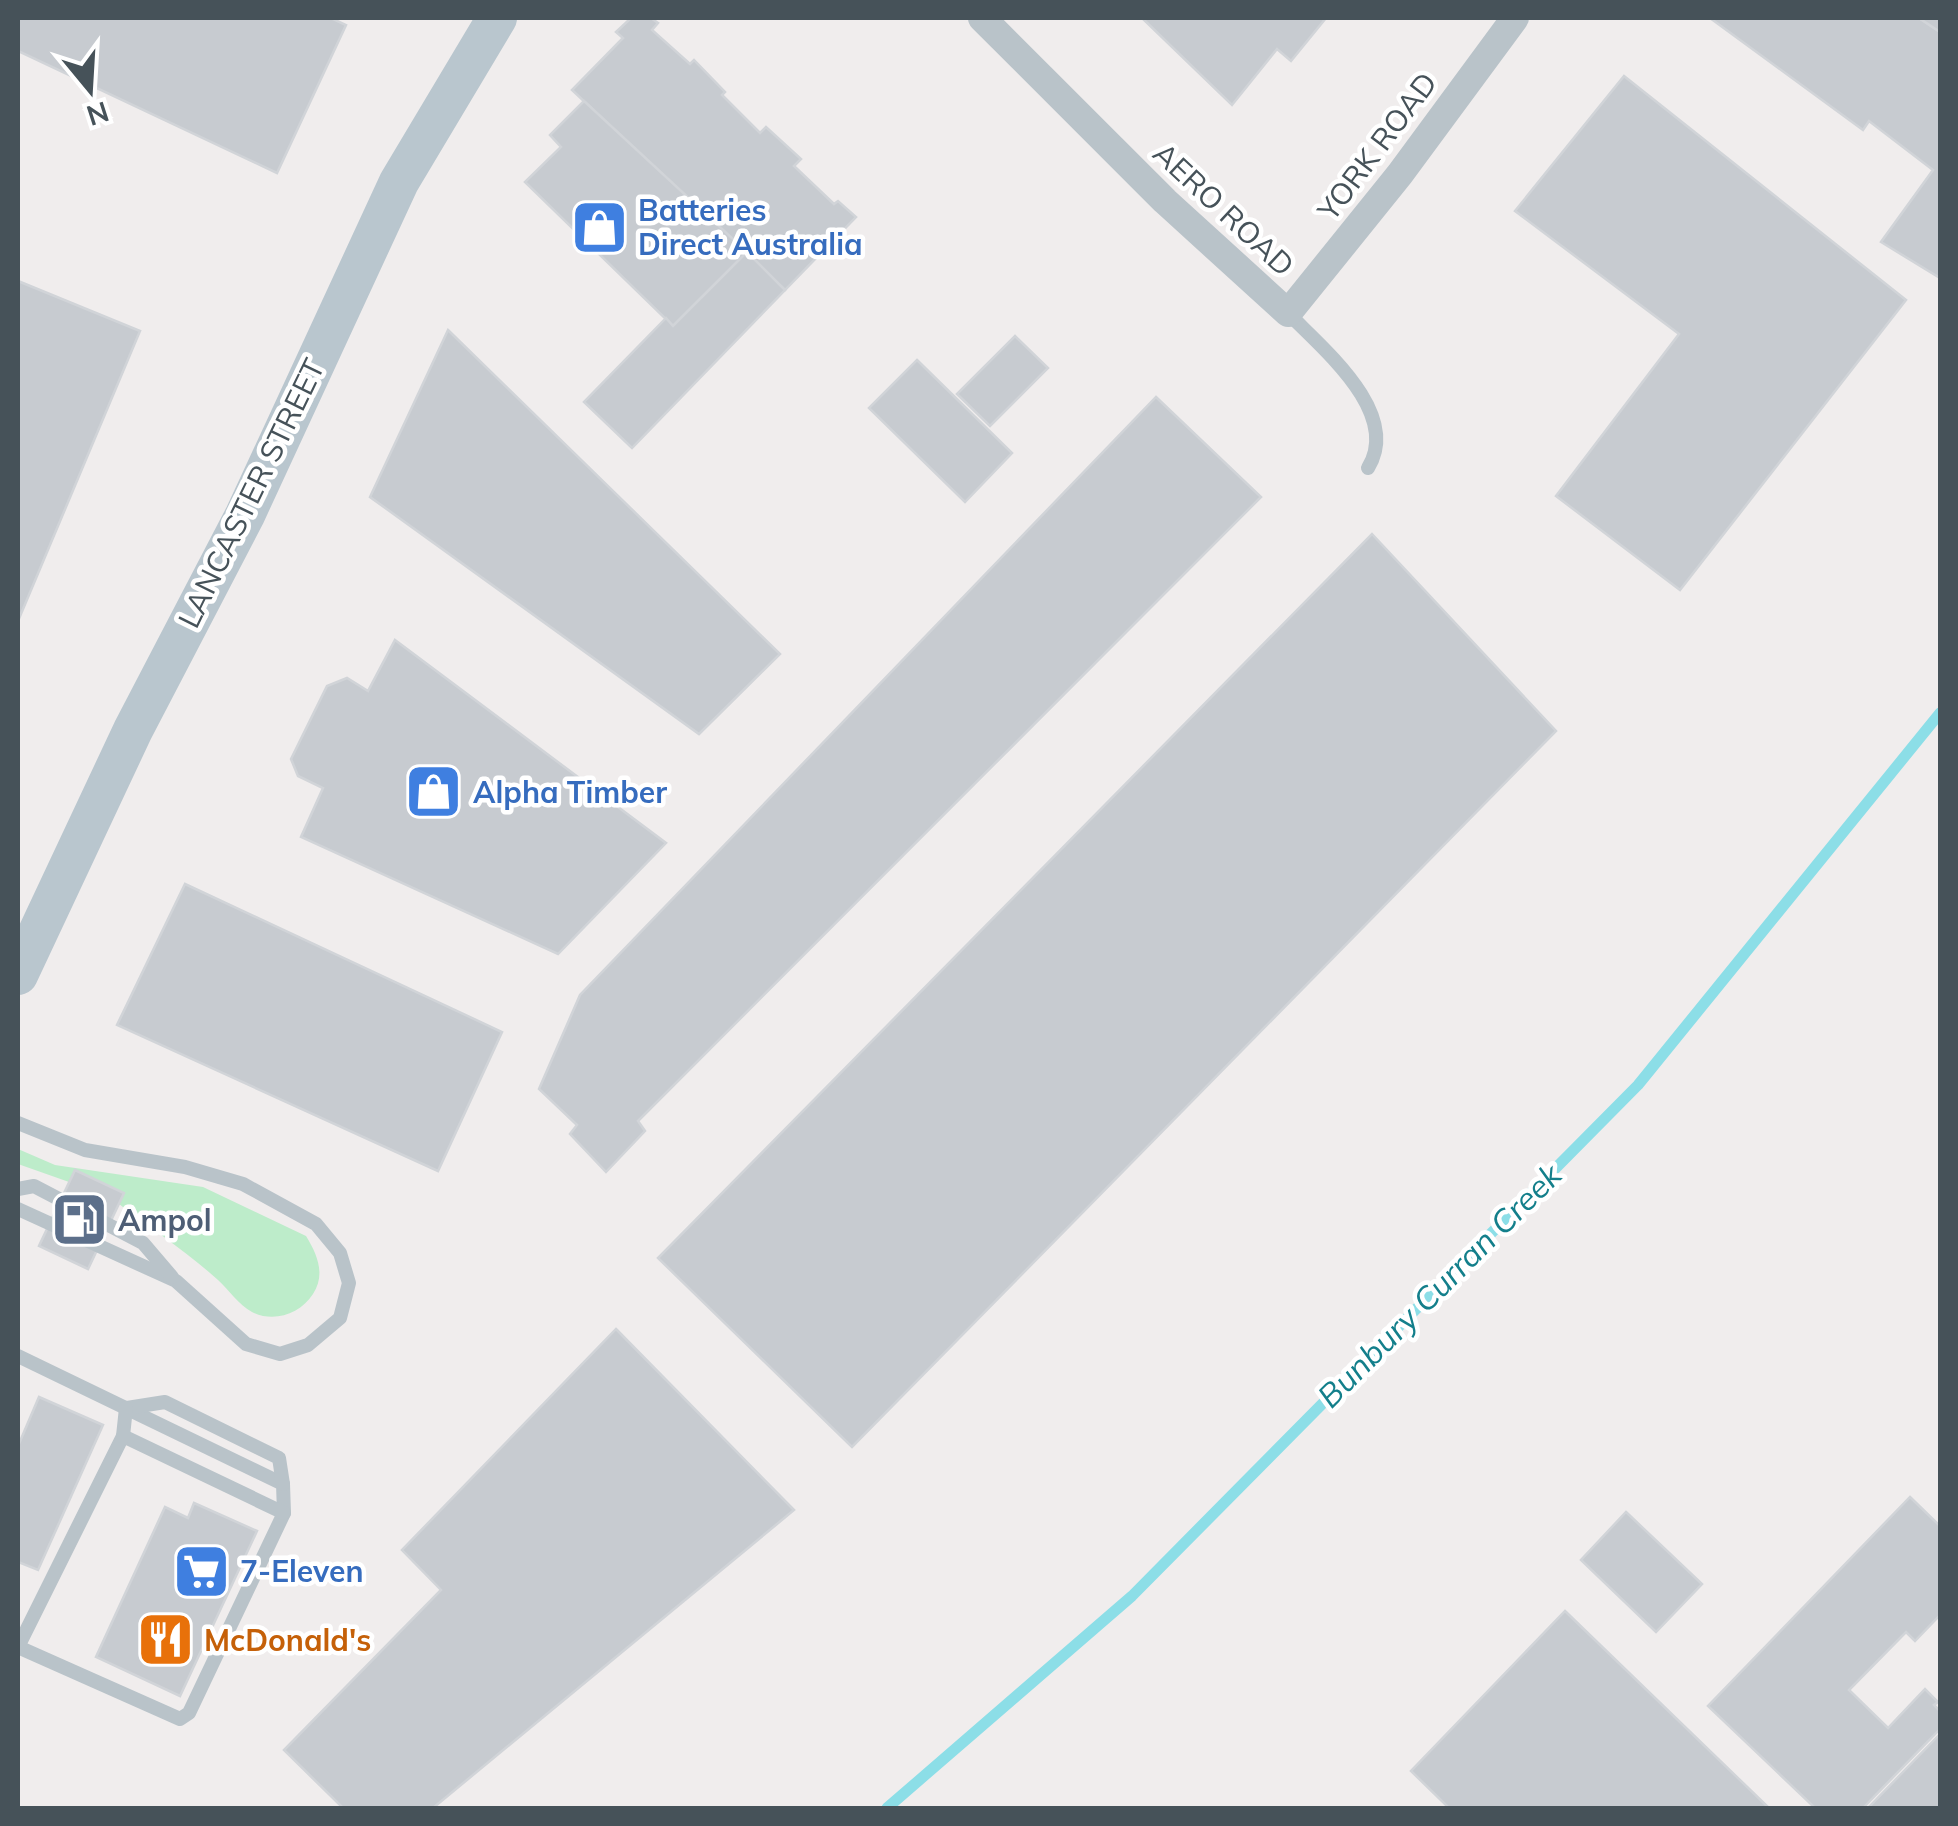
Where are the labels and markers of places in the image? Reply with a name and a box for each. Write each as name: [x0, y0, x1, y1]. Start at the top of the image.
place label: Batteries Direct Australia: [638, 191, 863, 263]
shop icon: Batteries Direct Australia: [569, 197, 629, 257]
shop icon: Alpha Timber: [404, 762, 464, 822]
place label: Alpha Timber: [473, 773, 667, 811]
fuel station icon: Ampol: [49, 1190, 109, 1250]
place label: Ampol: [118, 1201, 212, 1239]
supermarket icon: 7-Eleven: [171, 1541, 231, 1601]
place label: 7-Eleven: [240, 1552, 364, 1590]
restaurant icon: McDonald's: [135, 1610, 195, 1670]
place label: McDonald's: [204, 1621, 371, 1659]

